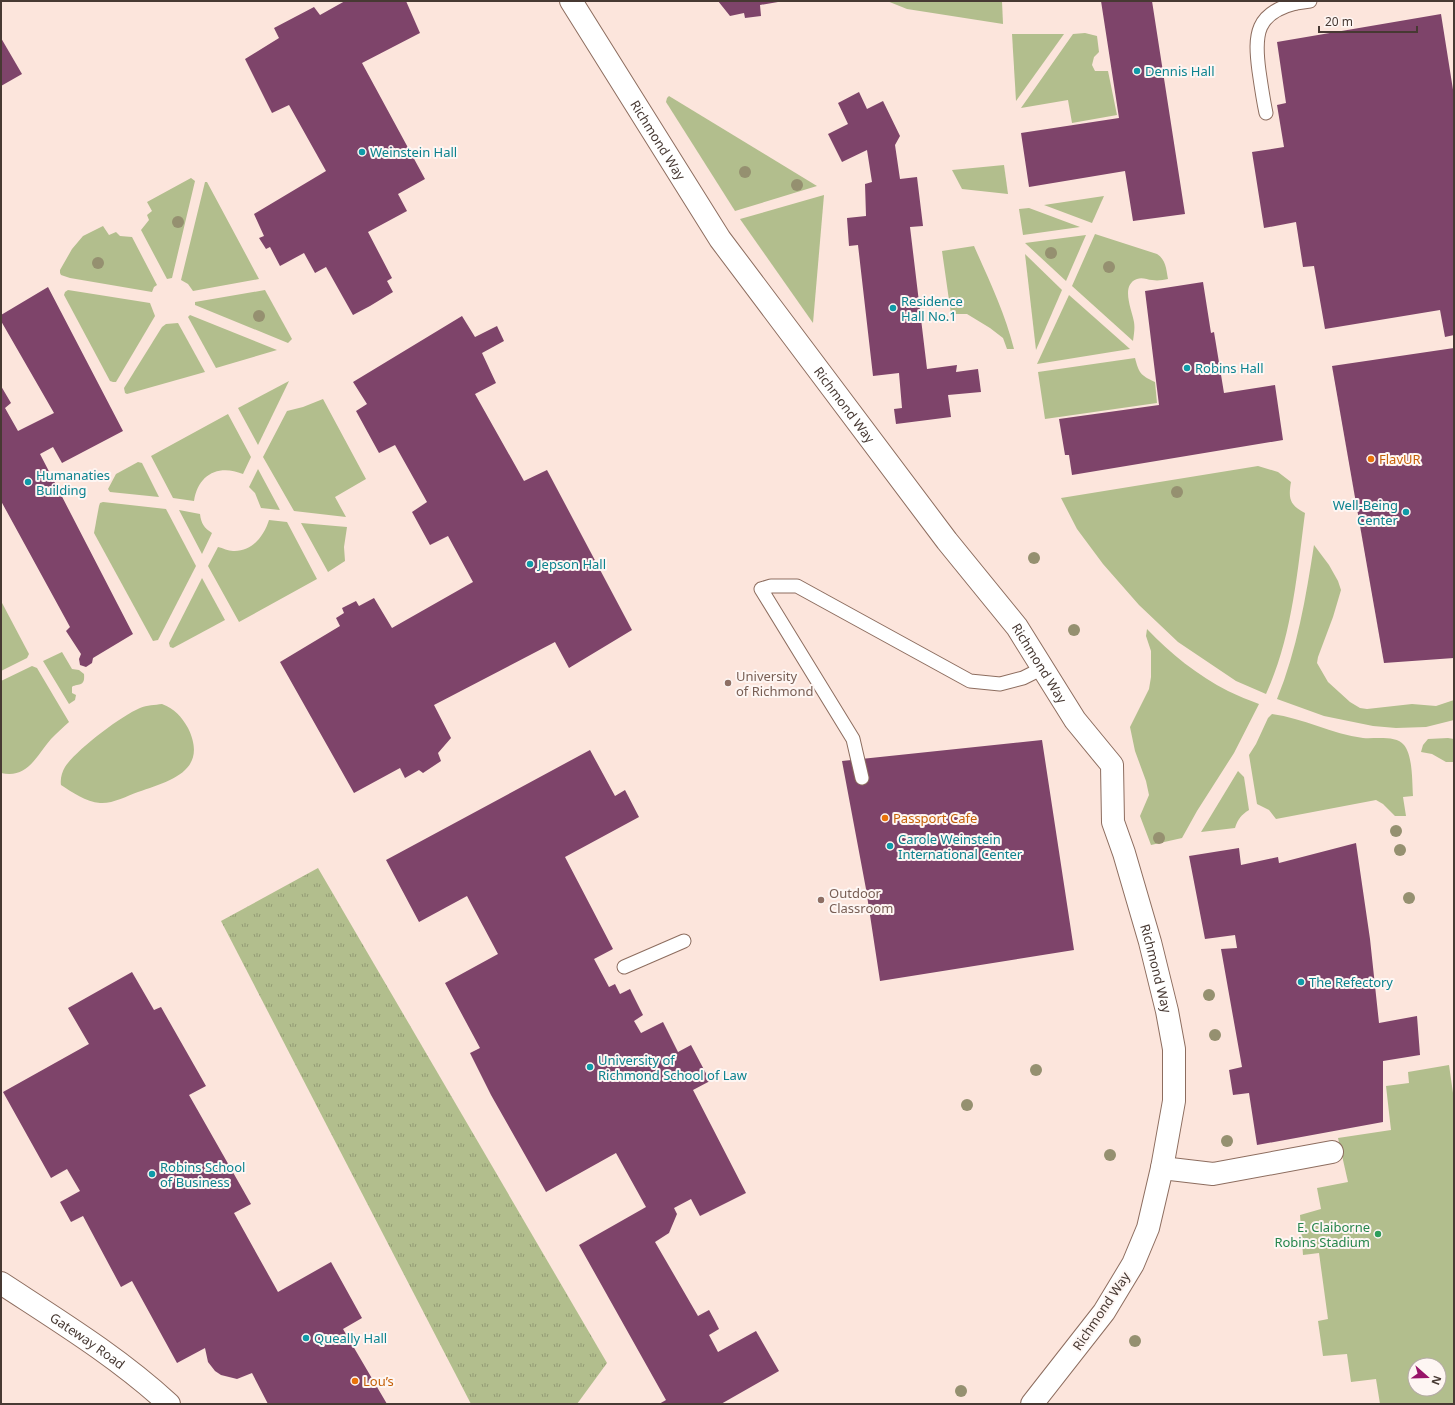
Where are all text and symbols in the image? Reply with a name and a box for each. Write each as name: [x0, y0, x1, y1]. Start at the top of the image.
scale bar: [1319, 8, 1417, 34]
text: 20 m: [1325, 13, 1353, 30]
place label: Dennis Hall: [1145, 62, 1215, 80]
marker: Dennis Hall: [1132, 66, 1142, 76]
street label: Richmond Way: [626, 97, 690, 184]
place label: Weinstein Hall: [370, 143, 457, 161]
marker: Weinstein Hall: [357, 147, 367, 157]
place label: Residence Hall No.1: [901, 292, 963, 325]
marker: Residence Hall No.1: [888, 303, 898, 313]
place label: Robins Hall: [1195, 359, 1264, 377]
street label: Richmond Way: [810, 363, 879, 447]
marker: Robins Hall: [1182, 363, 1192, 373]
place label: FlavUR: [1379, 450, 1421, 468]
marker: FlavUR: [1366, 454, 1376, 464]
place label: Humanaties Building: [36, 466, 110, 499]
marker: Humanaties Building: [23, 477, 33, 487]
place label: Well-Being Center: [1333, 496, 1399, 529]
marker: Well-Being Center: [1401, 507, 1411, 517]
place label: Jepson Hall: [536, 555, 606, 573]
marker: Jepson Hall: [525, 559, 535, 569]
street label: Richmond Way: [1008, 620, 1071, 707]
place label: University of Richmond: [736, 667, 813, 700]
marker: University of Richmond: [723, 678, 733, 688]
place label: Passport Cafe: [893, 809, 977, 827]
marker: Passport Cafe: [880, 813, 890, 823]
place label: Carole Weinstein International Center: [898, 830, 1023, 863]
marker: Carole Weinstein International Center: [885, 841, 895, 851]
place label: Outdoor Classroom: [829, 884, 893, 917]
marker: Outdoor Classroom: [816, 895, 826, 905]
street label: Richmond Way: [1136, 922, 1176, 1015]
place label: The Refectory: [1309, 973, 1393, 991]
marker: The Refectory: [1296, 977, 1306, 987]
place label: University of Richmond School of Law: [598, 1051, 748, 1084]
marker: University of Richmond School of Law: [585, 1062, 595, 1072]
place label: Robins School of Business: [160, 1158, 245, 1191]
marker: Robins School of Business: [147, 1169, 157, 1179]
place label: E. Claiborne Robins Stadium: [1274, 1218, 1370, 1251]
marker: E. Claiborne Robins Stadium: [1373, 1229, 1383, 1239]
street label: Richmond Way: [1068, 1268, 1134, 1354]
street label: Gateway Road: [47, 1308, 129, 1373]
place label: Queally Hall: [314, 1329, 387, 1347]
marker: Queally Hall: [301, 1333, 311, 1343]
north arrow: [1407, 1357, 1447, 1397]
place label: Lou’s: [363, 1372, 394, 1390]
text: N: [1428, 1374, 1445, 1387]
marker: Lou’s: [350, 1376, 360, 1386]

